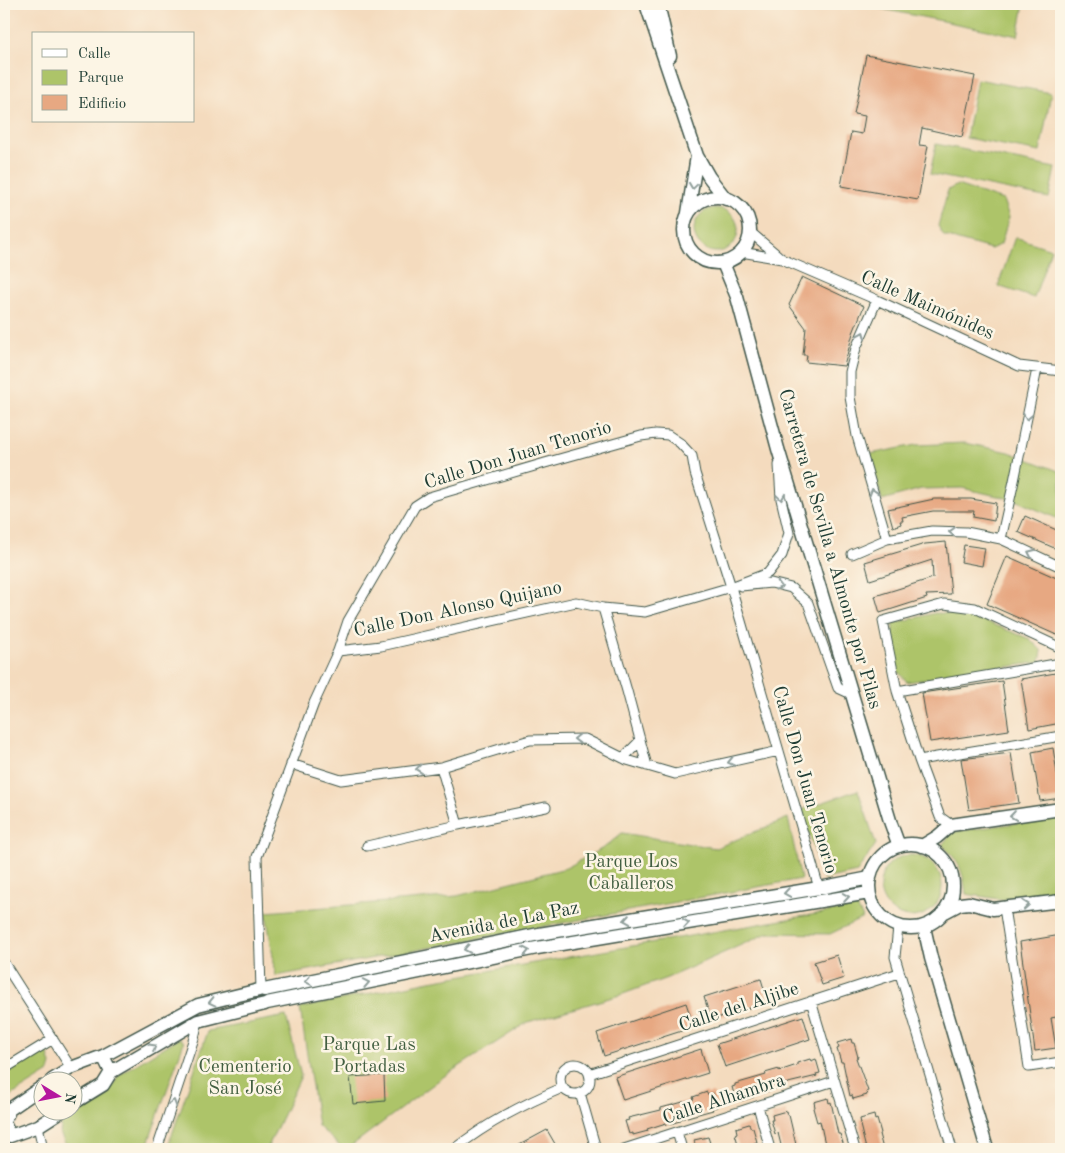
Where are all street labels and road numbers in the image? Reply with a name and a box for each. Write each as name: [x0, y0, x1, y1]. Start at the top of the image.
street label: Calle Maimónides: [858, 268, 996, 344]
street label: Carretera de Sevilla a Almonte por Pilas: [774, 387, 884, 711]
street label: Calle Don Juan Tenorio: [422, 418, 614, 494]
street label: Calle Don Alonso Quijano: [352, 579, 564, 641]
street label: Calle Don Juan Tenorio: [768, 684, 840, 876]
street label: Avenida de La Paz: [427, 899, 581, 947]
street label: Calle del Aljibe: [677, 980, 801, 1036]
street label: Calle Alhambra: [660, 1071, 788, 1129]

